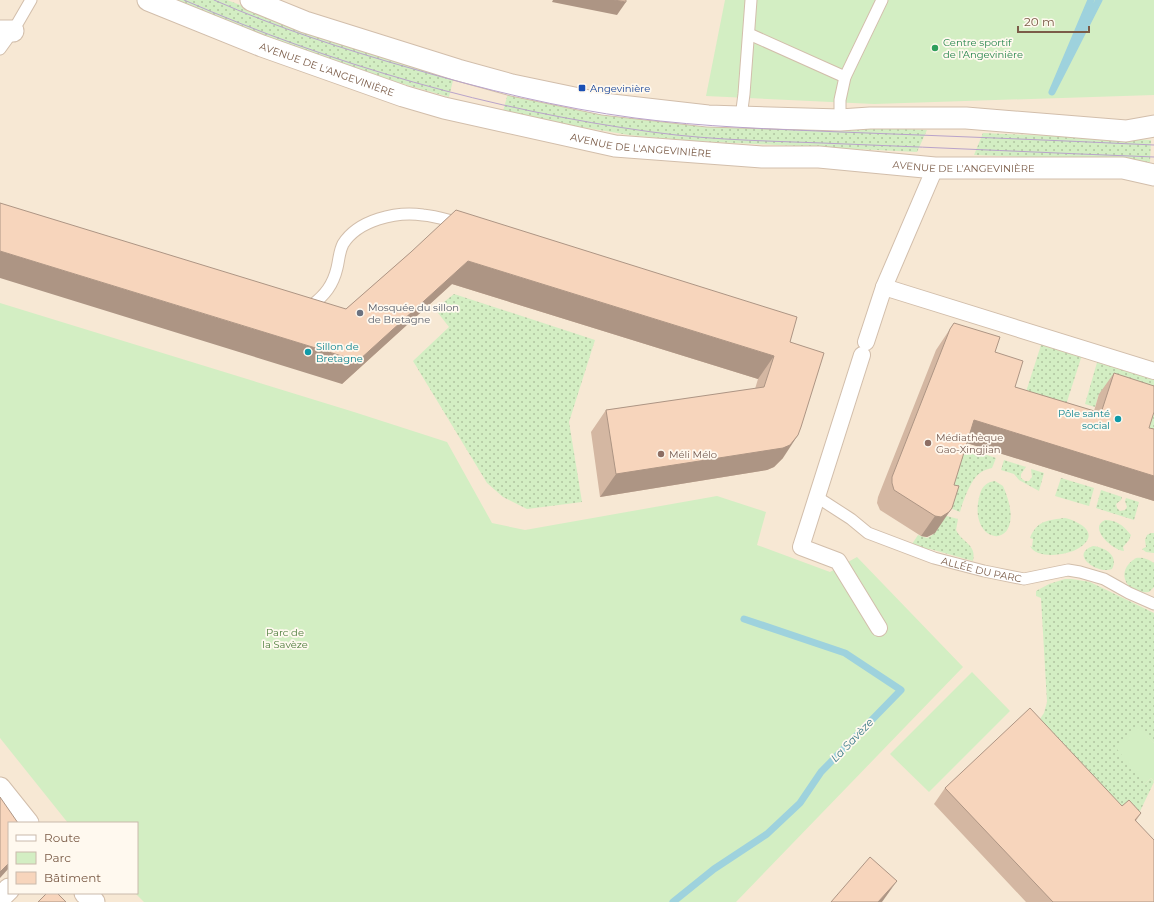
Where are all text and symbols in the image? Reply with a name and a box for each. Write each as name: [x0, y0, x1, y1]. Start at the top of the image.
scale bar: [1018, 8, 1089, 34]
text: 20 m: [1024, 14, 1055, 29]
place label: Centre sportif de l'Angevinière: [943, 36, 1023, 61]
street label: AVENUE DE L'ANGEVINIÈRE: [258, 39, 397, 99]
marker: Centre sportif de l'Angevinière: [930, 43, 940, 53]
place label: Angevinière: [590, 82, 650, 95]
marker: Angevinière: [577, 83, 587, 93]
street label: AVENUE DE L'ANGEVINIÈRE: [569, 130, 712, 160]
street label: AVENUE DE L'ANGEVINIÈRE: [892, 158, 1035, 175]
place label: Mosquée du sillon de Bretagne: [368, 301, 459, 326]
marker: Mosquée du sillon de Bretagne: [355, 308, 365, 318]
place label: Sillon de Bretagne: [316, 340, 363, 365]
marker: Sillon de Bretagne: [303, 347, 313, 357]
place label: Pôle santé social: [1058, 407, 1110, 432]
marker: Pôle santé social: [1113, 414, 1123, 424]
place label: Médiathèque Gao-Xingjian: [936, 431, 1003, 456]
marker: Médiathèque Gao-Xingjian: [923, 438, 933, 448]
place label: Méli Mélo: [669, 448, 717, 461]
marker: Méli Mélo: [656, 449, 666, 459]
street label: ALLÉE DU PARC: [940, 554, 1023, 585]
park label: Parc de la Savèze: [262, 626, 308, 651]
water label: La Savèze: [828, 715, 877, 765]
legend: [8, 822, 138, 894]
text: Route: [44, 830, 80, 845]
text: Parc: [44, 850, 71, 865]
text: Bâtiment: [44, 870, 101, 885]

